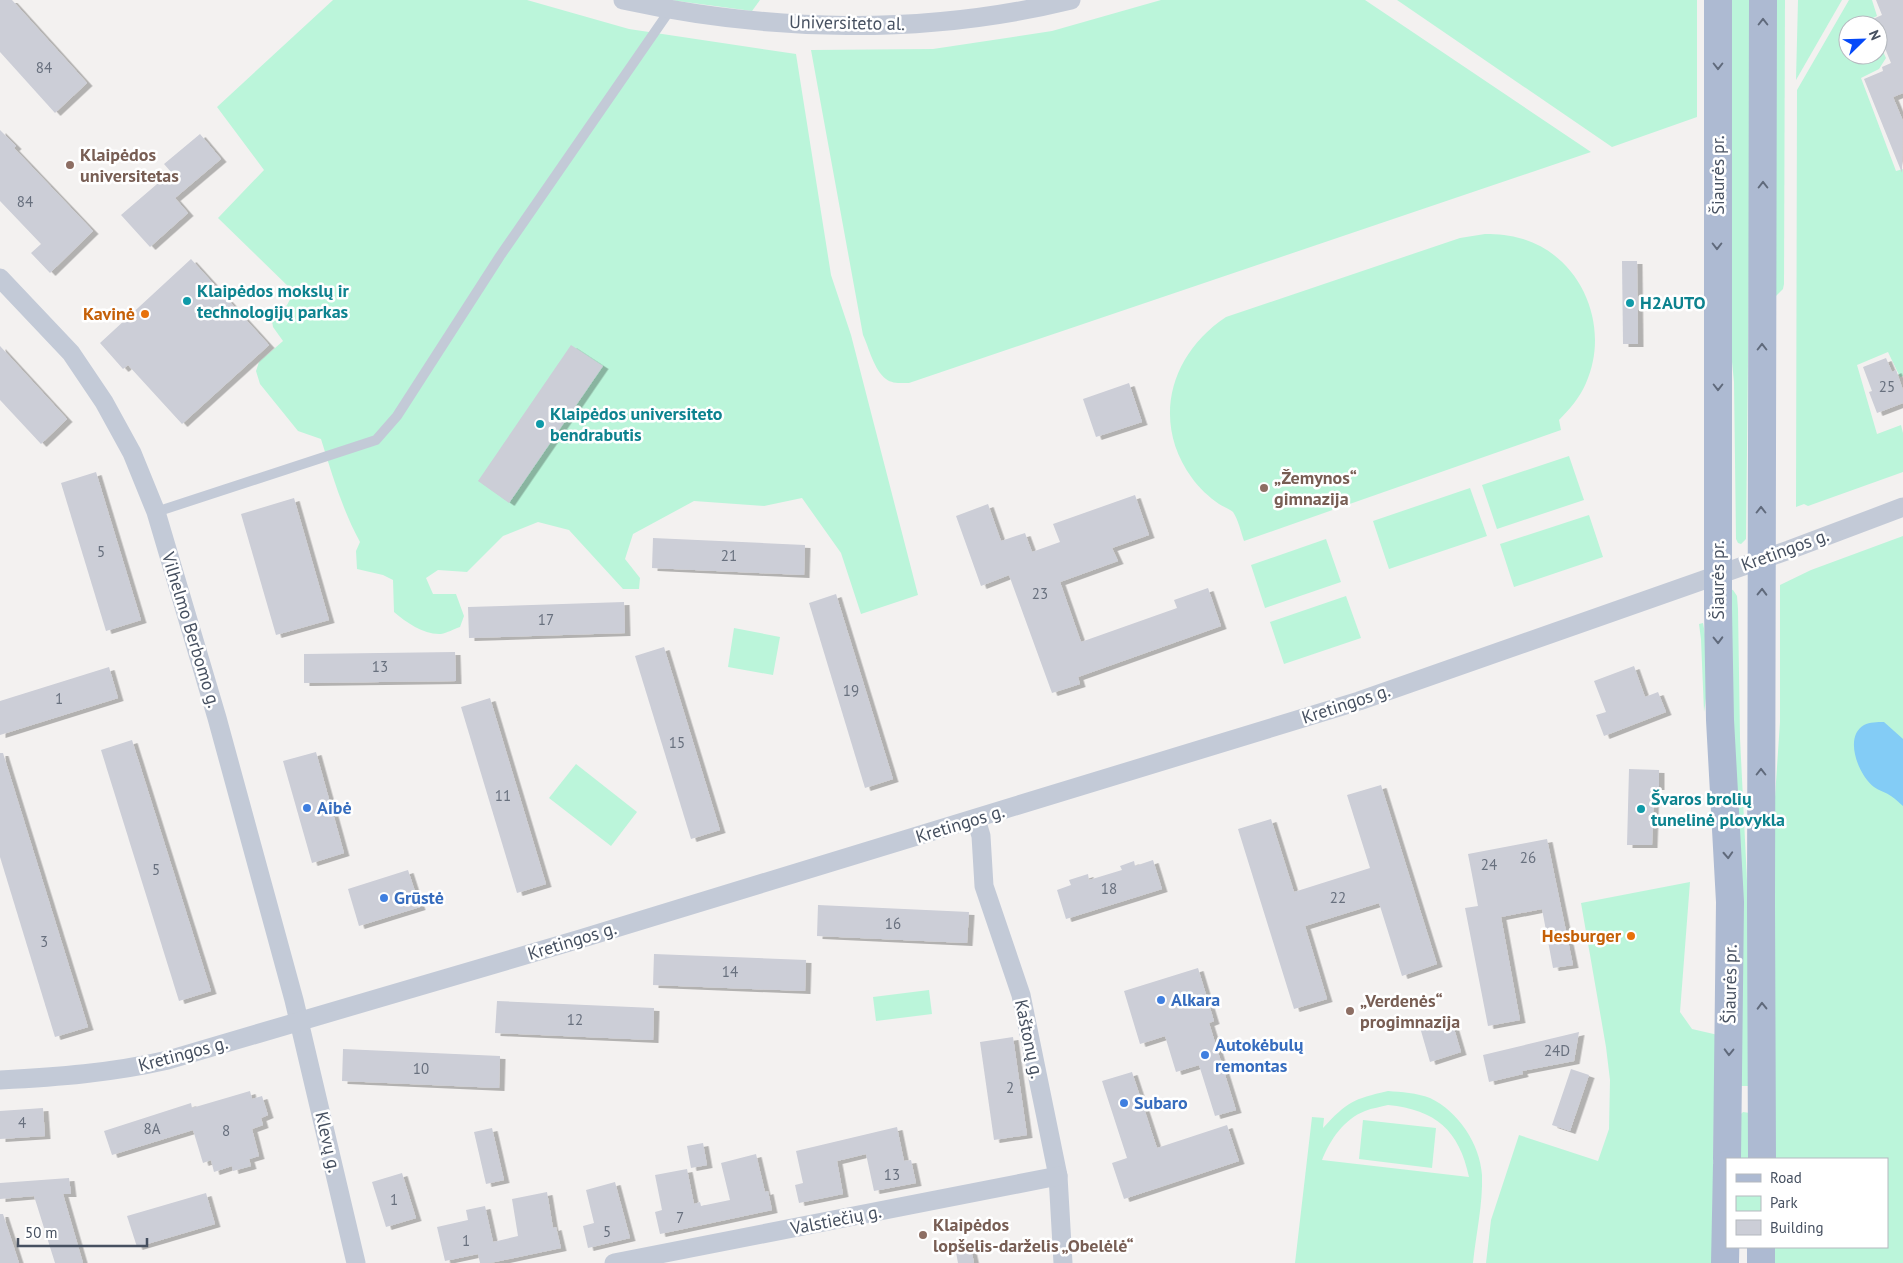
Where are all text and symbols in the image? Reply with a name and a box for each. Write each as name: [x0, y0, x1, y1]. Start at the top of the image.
street label: Universiteto al.: [789, 10, 905, 35]
north arrow: [1838, 15, 1888, 65]
one-way arrow: [1758, 18, 1768, 26]
text: N: [1865, 27, 1885, 43]
house number: 84: [36, 58, 52, 77]
one-way arrow: [1713, 62, 1723, 70]
street label: Šiaurės pr.: [1706, 135, 1729, 215]
place label: Klaipėdos universitetas: [80, 143, 179, 187]
marker: Klaipėdos universitetas: [64, 159, 76, 171]
one-way arrow: [1757, 181, 1768, 189]
house number: 84: [17, 192, 33, 211]
one-way arrow: [1712, 242, 1722, 250]
place label: Klaipėdos mokslų ir technologijų parkas: [197, 279, 350, 323]
place label: H2AUTO: [1640, 291, 1706, 314]
marker: Klaipėdos mokslų ir technologijų parkas: [181, 295, 193, 307]
marker: H2AUTO: [1624, 297, 1636, 309]
place label: Kavinė: [83, 302, 135, 325]
marker: Kavinė: [139, 308, 151, 320]
one-way arrow: [1757, 343, 1767, 351]
house number: 25: [1879, 377, 1895, 396]
one-way arrow: [1713, 383, 1723, 391]
place label: Klaipėdos universiteto bendrabutis: [550, 402, 723, 446]
marker: Klaipėdos universiteto bendrabutis: [534, 418, 546, 430]
place label: „Žemynos“ gimnazija: [1274, 466, 1357, 510]
marker: „Žemynos“ gimnazija: [1258, 482, 1270, 494]
one-way arrow: [1756, 506, 1766, 514]
street label: Kretingos g.: [1738, 523, 1832, 576]
street label: Šiaurės pr.: [1706, 540, 1729, 620]
house number: 5: [97, 542, 105, 561]
house number: 21: [721, 546, 737, 565]
street label: Vilhelmo Berbomo g.: [157, 548, 226, 710]
house number: 23: [1032, 584, 1048, 603]
one-way arrow: [1757, 588, 1767, 596]
house number: 17: [538, 610, 554, 629]
one-way arrow: [1713, 636, 1723, 644]
house number: 13: [372, 657, 388, 676]
street label: Kretingos g.: [1299, 678, 1393, 729]
house number: 19: [843, 681, 859, 700]
house number: 1: [55, 689, 63, 708]
house number: 15: [669, 733, 685, 752]
one-way arrow: [1756, 768, 1766, 776]
house number: 11: [495, 786, 511, 805]
place label: Švaros brolių tunelinė plovykla: [1651, 787, 1785, 831]
place label: Aibė: [317, 796, 352, 819]
street label: Kretingos g.: [913, 799, 1007, 848]
marker: Aibė: [301, 802, 313, 814]
marker: Švaros brolių tunelinė plovykla: [1635, 803, 1647, 815]
house number: 26: [1520, 848, 1536, 867]
one-way arrow: [1722, 851, 1733, 859]
house number: 24: [1481, 855, 1497, 874]
house number: 5: [152, 860, 160, 879]
house number: 18: [1101, 879, 1117, 898]
place label: Grūstė: [394, 886, 444, 909]
house number: 22: [1330, 888, 1346, 907]
marker: Grūstė: [378, 892, 390, 904]
house number: 16: [885, 914, 901, 933]
street label: Kretingos g.: [525, 916, 619, 965]
place label: Hesburger: [1542, 924, 1622, 947]
marker: Hesburger: [1625, 930, 1637, 942]
house number: 3: [40, 932, 48, 951]
street label: Šiaurės pr.: [1717, 944, 1742, 1024]
house number: 14: [722, 962, 738, 981]
place label: Alkara: [1171, 988, 1220, 1011]
place label: „Verdenės“ progimnazija: [1360, 989, 1460, 1033]
marker: Alkara: [1155, 994, 1167, 1006]
street label: Kaštonų g.: [1010, 997, 1049, 1081]
one-way arrow: [1757, 1001, 1767, 1009]
marker: „Verdenės“ progimnazija: [1344, 1005, 1356, 1017]
house number: 12: [567, 1010, 583, 1029]
street label: Kretingos g.: [136, 1031, 230, 1076]
place label: Autokėbulų remontas: [1215, 1033, 1304, 1077]
house number: 24D: [1544, 1041, 1570, 1060]
marker: Autokėbulų remontas: [1199, 1049, 1211, 1061]
one-way arrow: [1724, 1049, 1734, 1057]
house number: 10: [413, 1059, 429, 1078]
house number: 2: [1006, 1078, 1014, 1097]
place label: Subaro: [1134, 1091, 1188, 1114]
marker: Subaro: [1118, 1097, 1130, 1109]
street label: Klevų g.: [310, 1109, 347, 1175]
house number: 4: [18, 1113, 26, 1132]
house number: 8A: [144, 1119, 161, 1138]
house number: 8: [222, 1121, 230, 1140]
legend: [1726, 1158, 1888, 1248]
house number: 13: [884, 1165, 900, 1184]
text: Road: [1770, 1168, 1802, 1187]
house number: 1: [390, 1190, 398, 1209]
text: Park: [1770, 1193, 1798, 1212]
street label: Valstiečių g.: [788, 1199, 883, 1240]
house number: 7: [676, 1208, 684, 1227]
place label: Klaipėdos lopšelis-darželis „Obelėlė“: [933, 1213, 1134, 1257]
scale bar: [18, 1216, 146, 1248]
text: Building: [1770, 1218, 1824, 1237]
house number: 5: [603, 1222, 611, 1241]
text: 50 m: [25, 1223, 58, 1242]
marker: Klaipėdos lopšelis-darželis „Obelėlė“: [917, 1229, 929, 1241]
house number: 1: [462, 1231, 470, 1250]

